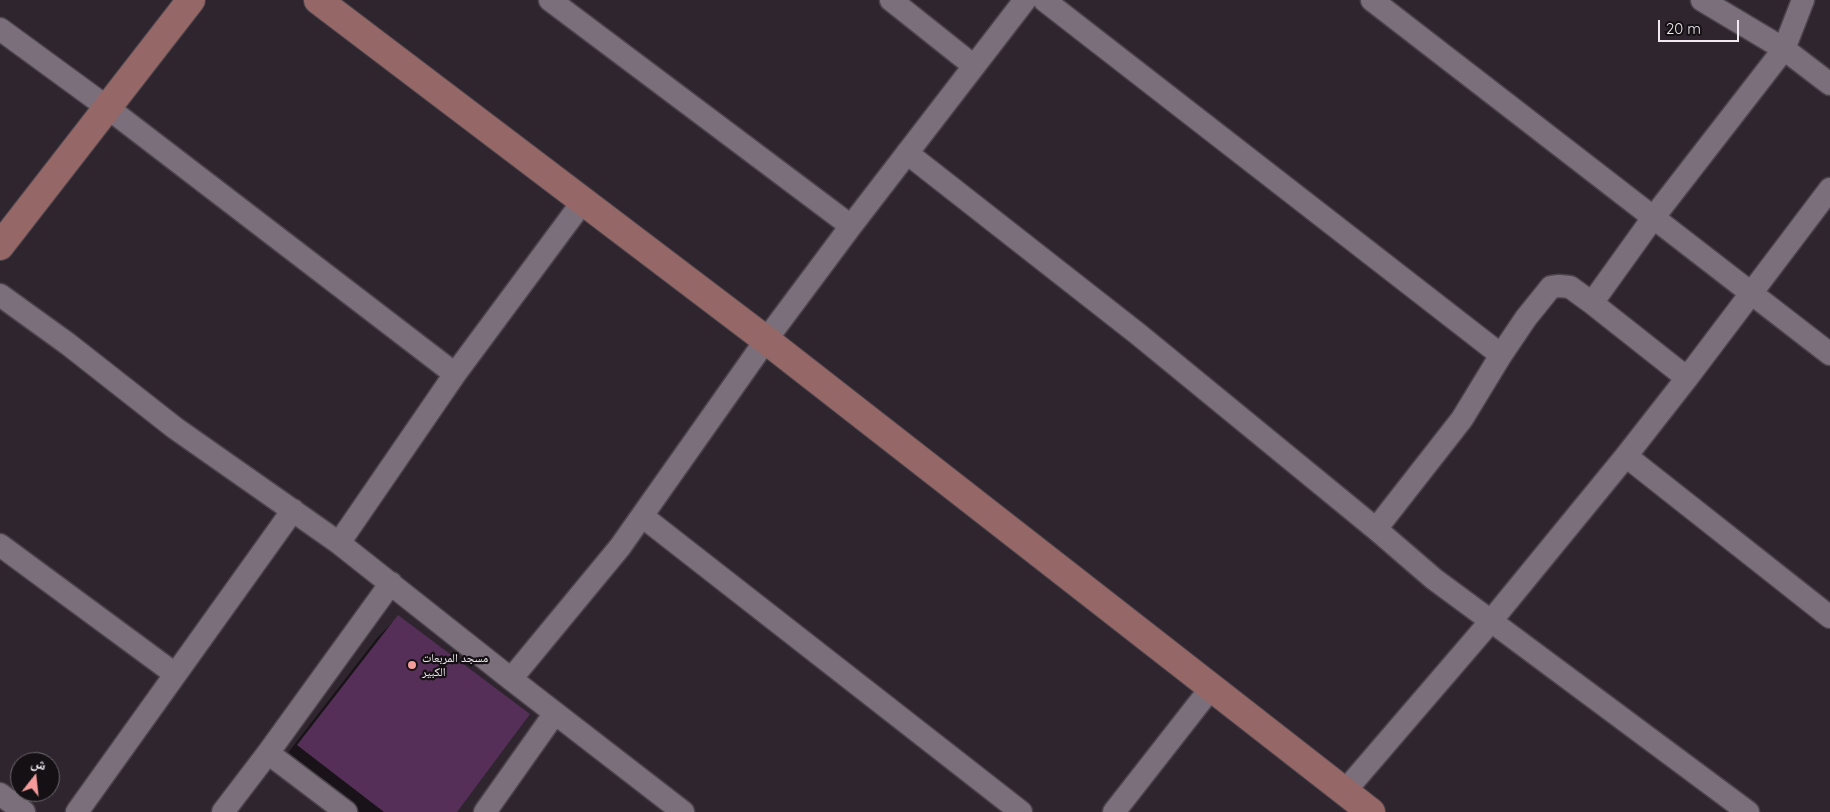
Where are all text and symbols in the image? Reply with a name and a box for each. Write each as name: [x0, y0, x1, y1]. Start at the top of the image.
scale bar: [1660, 10, 1741, 42]
text: 20 m: [1666, 19, 1701, 38]
place label: مسجد المربعات الكبير: [422, 651, 488, 679]
marker: مسجد المربعات الكبير: [406, 659, 418, 671]
north arrow: [10, 752, 60, 802]
text: ش: [29, 753, 48, 774]

